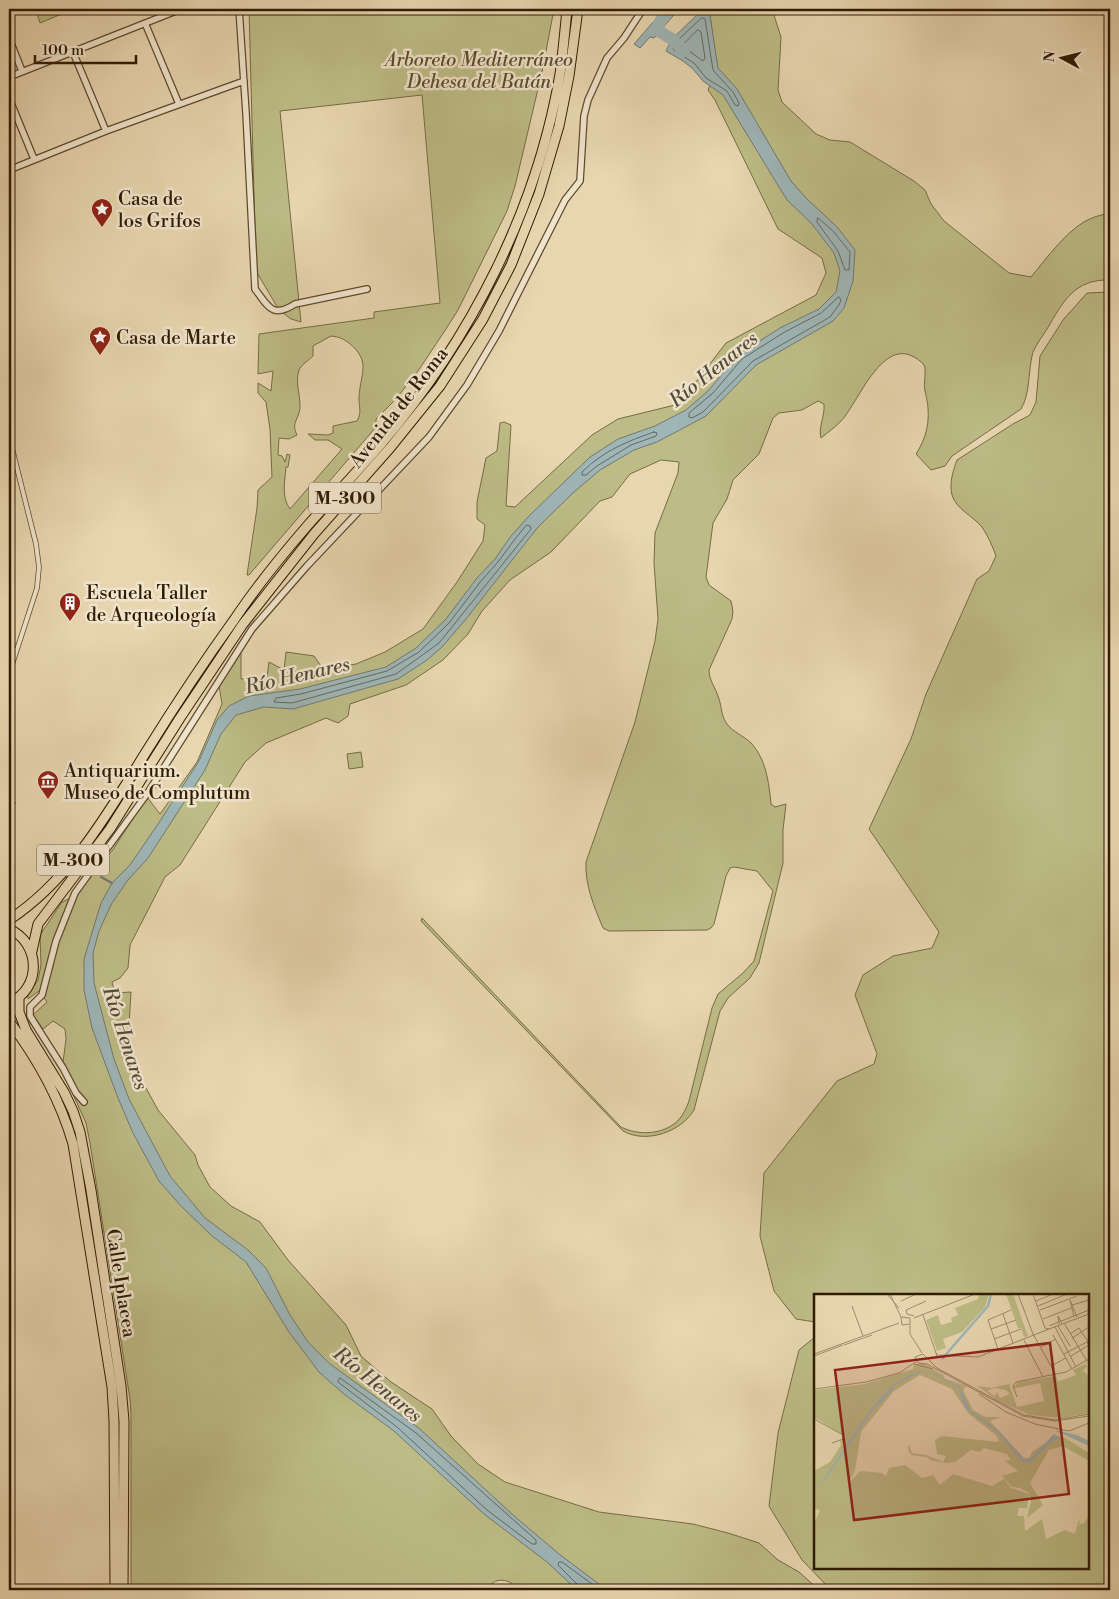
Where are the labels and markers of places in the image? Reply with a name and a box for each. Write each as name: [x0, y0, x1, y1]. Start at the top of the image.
place label: Casa de los Grifos: [118, 187, 201, 233]
place icon: Casa de los Grifos: [90, 197, 114, 228]
place icon: Casa de Marte: [88, 325, 112, 356]
place label: Casa de Marte: [116, 326, 236, 350]
place label: Escuela Taller de Arqueología: [86, 581, 217, 627]
building icon: Escuela Taller de Arqueología: [58, 591, 82, 622]
place label: Antiquarium. Museo de Complutum: [63, 759, 251, 805]
museum icon: Antiquarium. Museo de Complutum: [36, 769, 60, 800]

